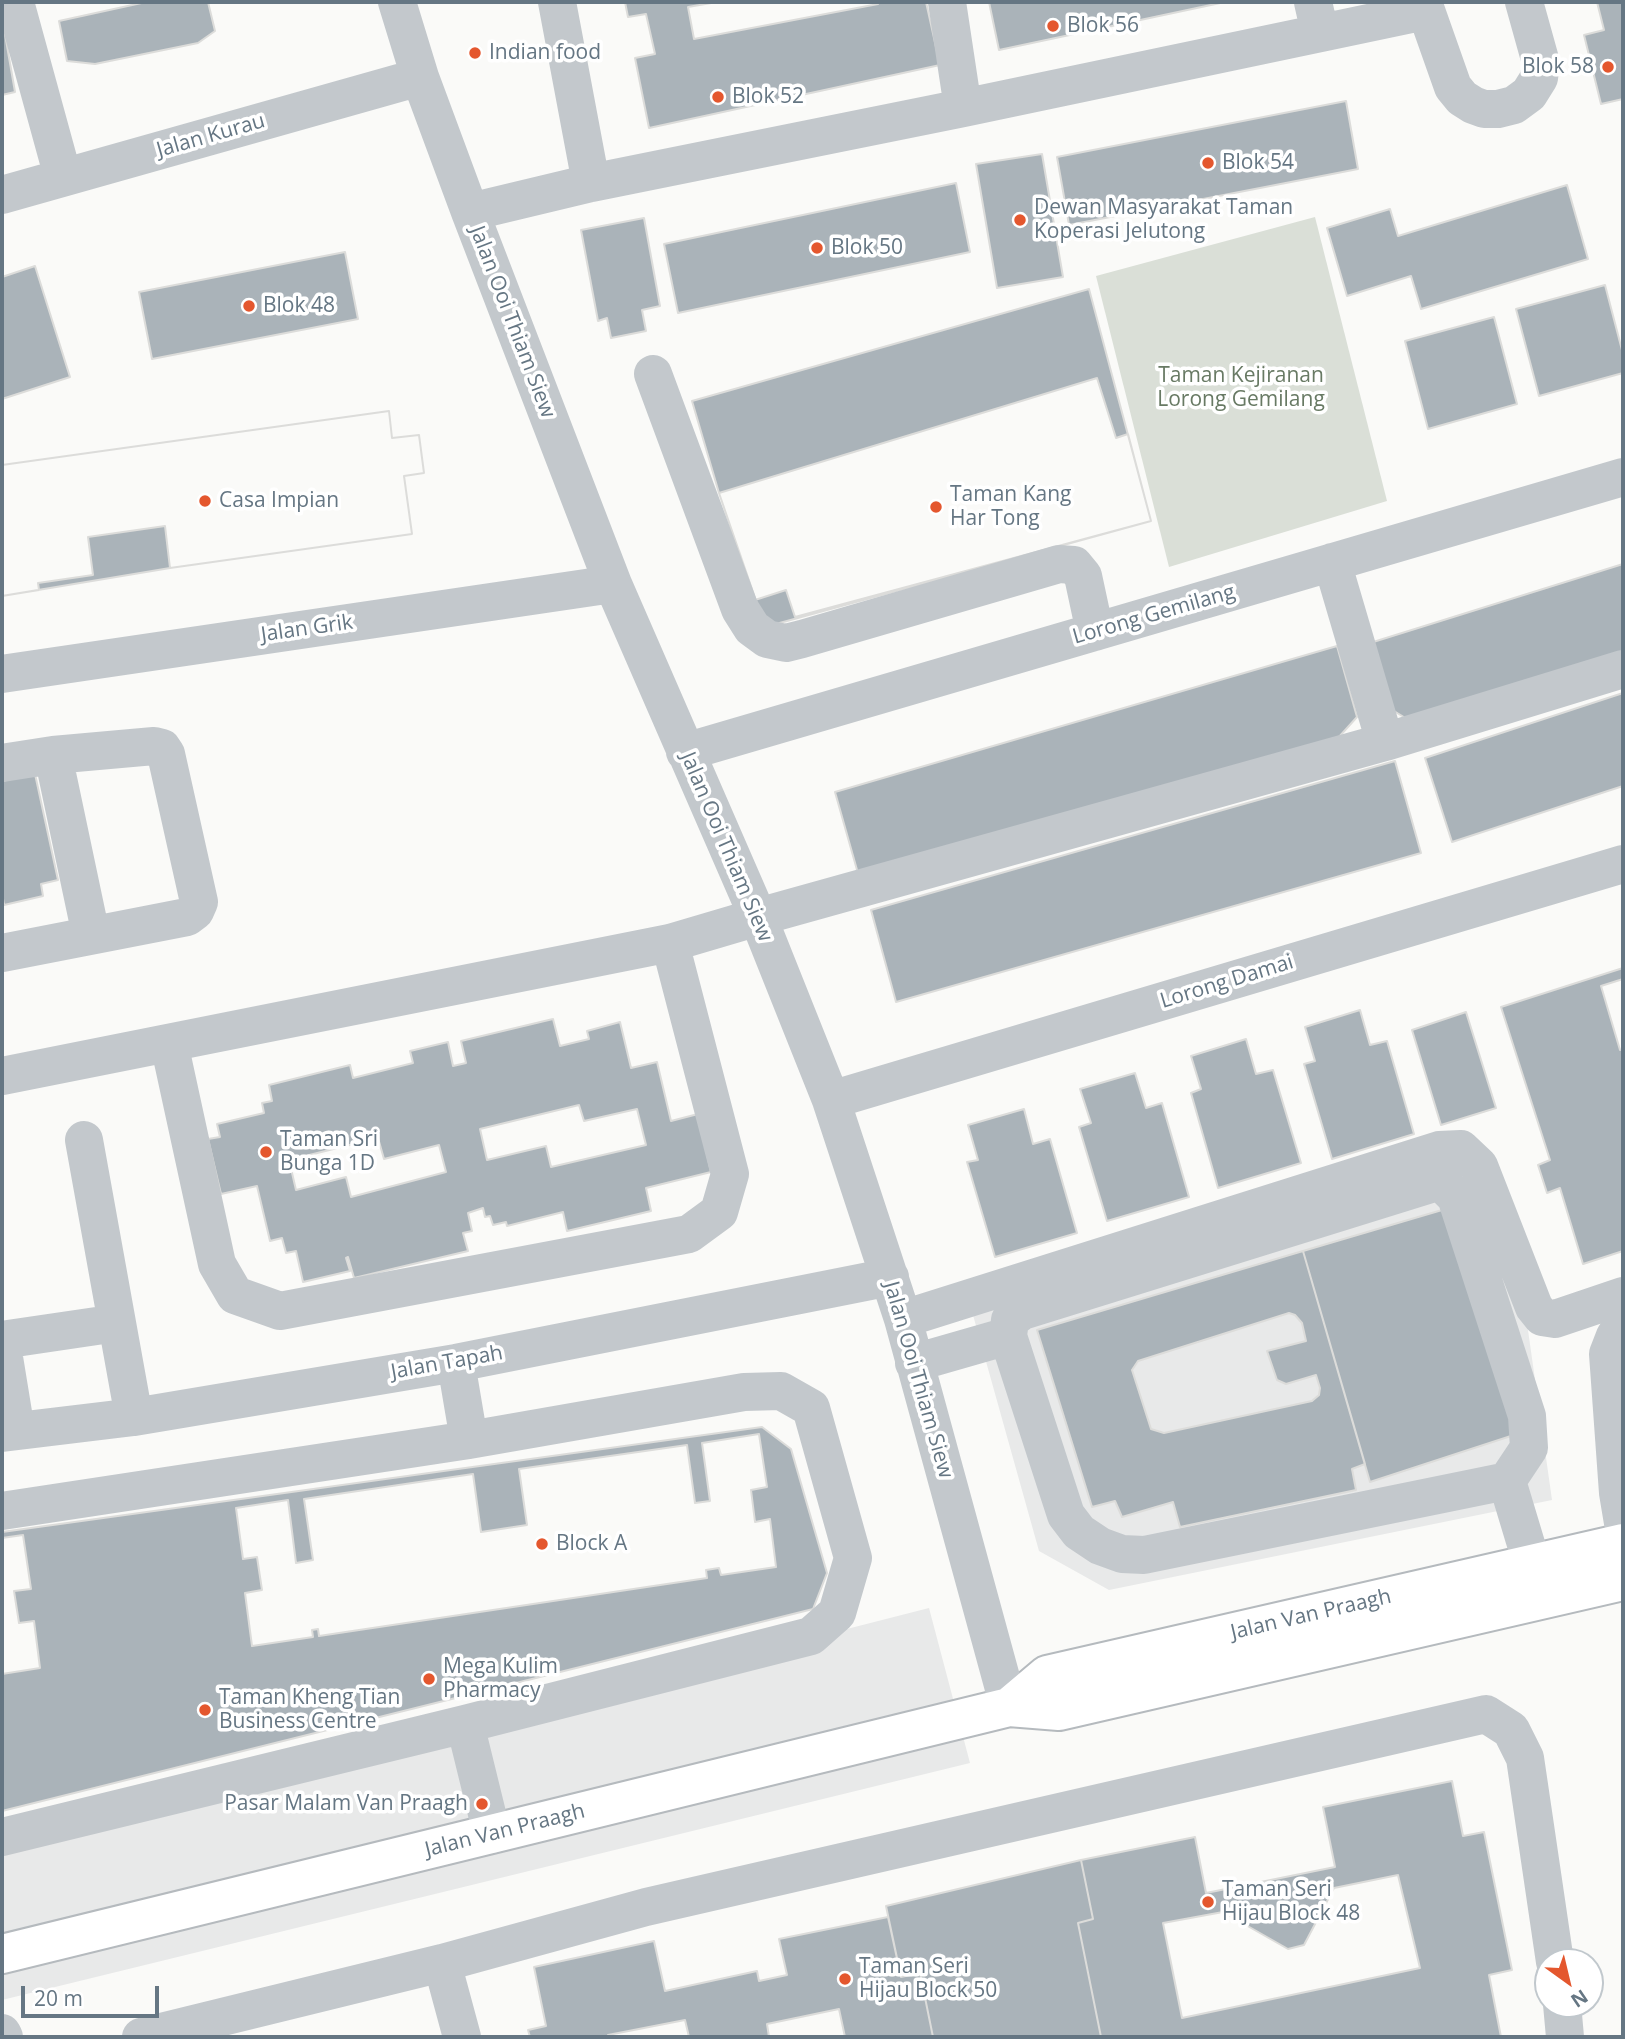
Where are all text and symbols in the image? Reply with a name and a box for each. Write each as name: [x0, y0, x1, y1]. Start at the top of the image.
place label: Blok 56: [1067, 13, 1139, 39]
marker: Blok 56: [1045, 18, 1061, 34]
place label: Indian food: [489, 40, 601, 66]
marker: Indian food: [467, 45, 483, 61]
place label: Blok 58: [1522, 54, 1594, 80]
marker: Blok 58: [1600, 59, 1616, 75]
place label: Blok 52: [732, 84, 804, 110]
marker: Blok 52: [710, 89, 726, 105]
street label: Jalan Kurau: [154, 109, 268, 163]
place label: Blok 54: [1222, 150, 1294, 176]
marker: Blok 54: [1200, 155, 1216, 171]
place label: Dewan Masyarakat Taman Koperasi Jelutong: [1034, 195, 1293, 245]
marker: Dewan Masyarakat Taman Koperasi Jelutong: [1012, 212, 1028, 228]
street label: Jalan Ooi Thiam Siew: [464, 222, 560, 422]
place label: Blok 50: [831, 235, 903, 261]
marker: Blok 50: [809, 240, 825, 256]
place label: Blok 48: [263, 293, 335, 319]
marker: Blok 48: [241, 298, 257, 314]
park label: Taman Kejiranan Lorong Gemilang: [1157, 363, 1325, 413]
place label: Taman Kang Har Tong: [950, 482, 1071, 532]
place label: Casa Impian: [219, 488, 339, 514]
marker: Casa Impian: [197, 493, 213, 509]
marker: Taman Kang Har Tong: [928, 499, 944, 515]
street label: Lorong Gemilang: [1070, 580, 1238, 650]
street label: Jalan Grik: [259, 610, 355, 648]
street label: Jalan Ooi Thiam Siew: [675, 748, 777, 946]
street label: Lorong Damai: [1157, 950, 1297, 1014]
place label: Taman Sri Bunga 1D: [280, 1127, 378, 1177]
marker: Taman Sri Bunga 1D: [258, 1144, 274, 1160]
street label: Jalan Ooi Thiam Siew: [878, 1279, 958, 1481]
street label: Jalan Tapah: [389, 1341, 505, 1385]
place label: Block A: [556, 1531, 627, 1557]
marker: Block A: [534, 1536, 550, 1552]
street label: Jalan Van Praagh: [1228, 1584, 1394, 1646]
place label: Mega Kulim Pharmacy: [443, 1654, 558, 1704]
marker: Mega Kulim Pharmacy: [421, 1671, 437, 1687]
place label: Taman Kheng Tian Business Centre: [219, 1685, 400, 1735]
marker: Taman Kheng Tian Business Centre: [197, 1702, 213, 1718]
place label: Pasar Malam Van Praagh: [224, 1791, 468, 1817]
marker: Pasar Malam Van Praagh: [474, 1796, 490, 1812]
street label: Jalan Van Praagh: [422, 1799, 588, 1863]
place label: Taman Seri Hijau Block 48: [1222, 1877, 1360, 1927]
marker: Taman Seri Hijau Block 48: [1200, 1894, 1216, 1910]
north arrow: [1534, 1948, 1604, 2018]
place label: Taman Seri Hijau Block 50: [859, 1954, 997, 2004]
marker: Taman Seri Hijau Block 50: [837, 1971, 853, 1987]
scale bar: [24, 1972, 163, 2016]
text: 20 m: [34, 1984, 83, 2012]
text: N: [1566, 1984, 1593, 2014]

